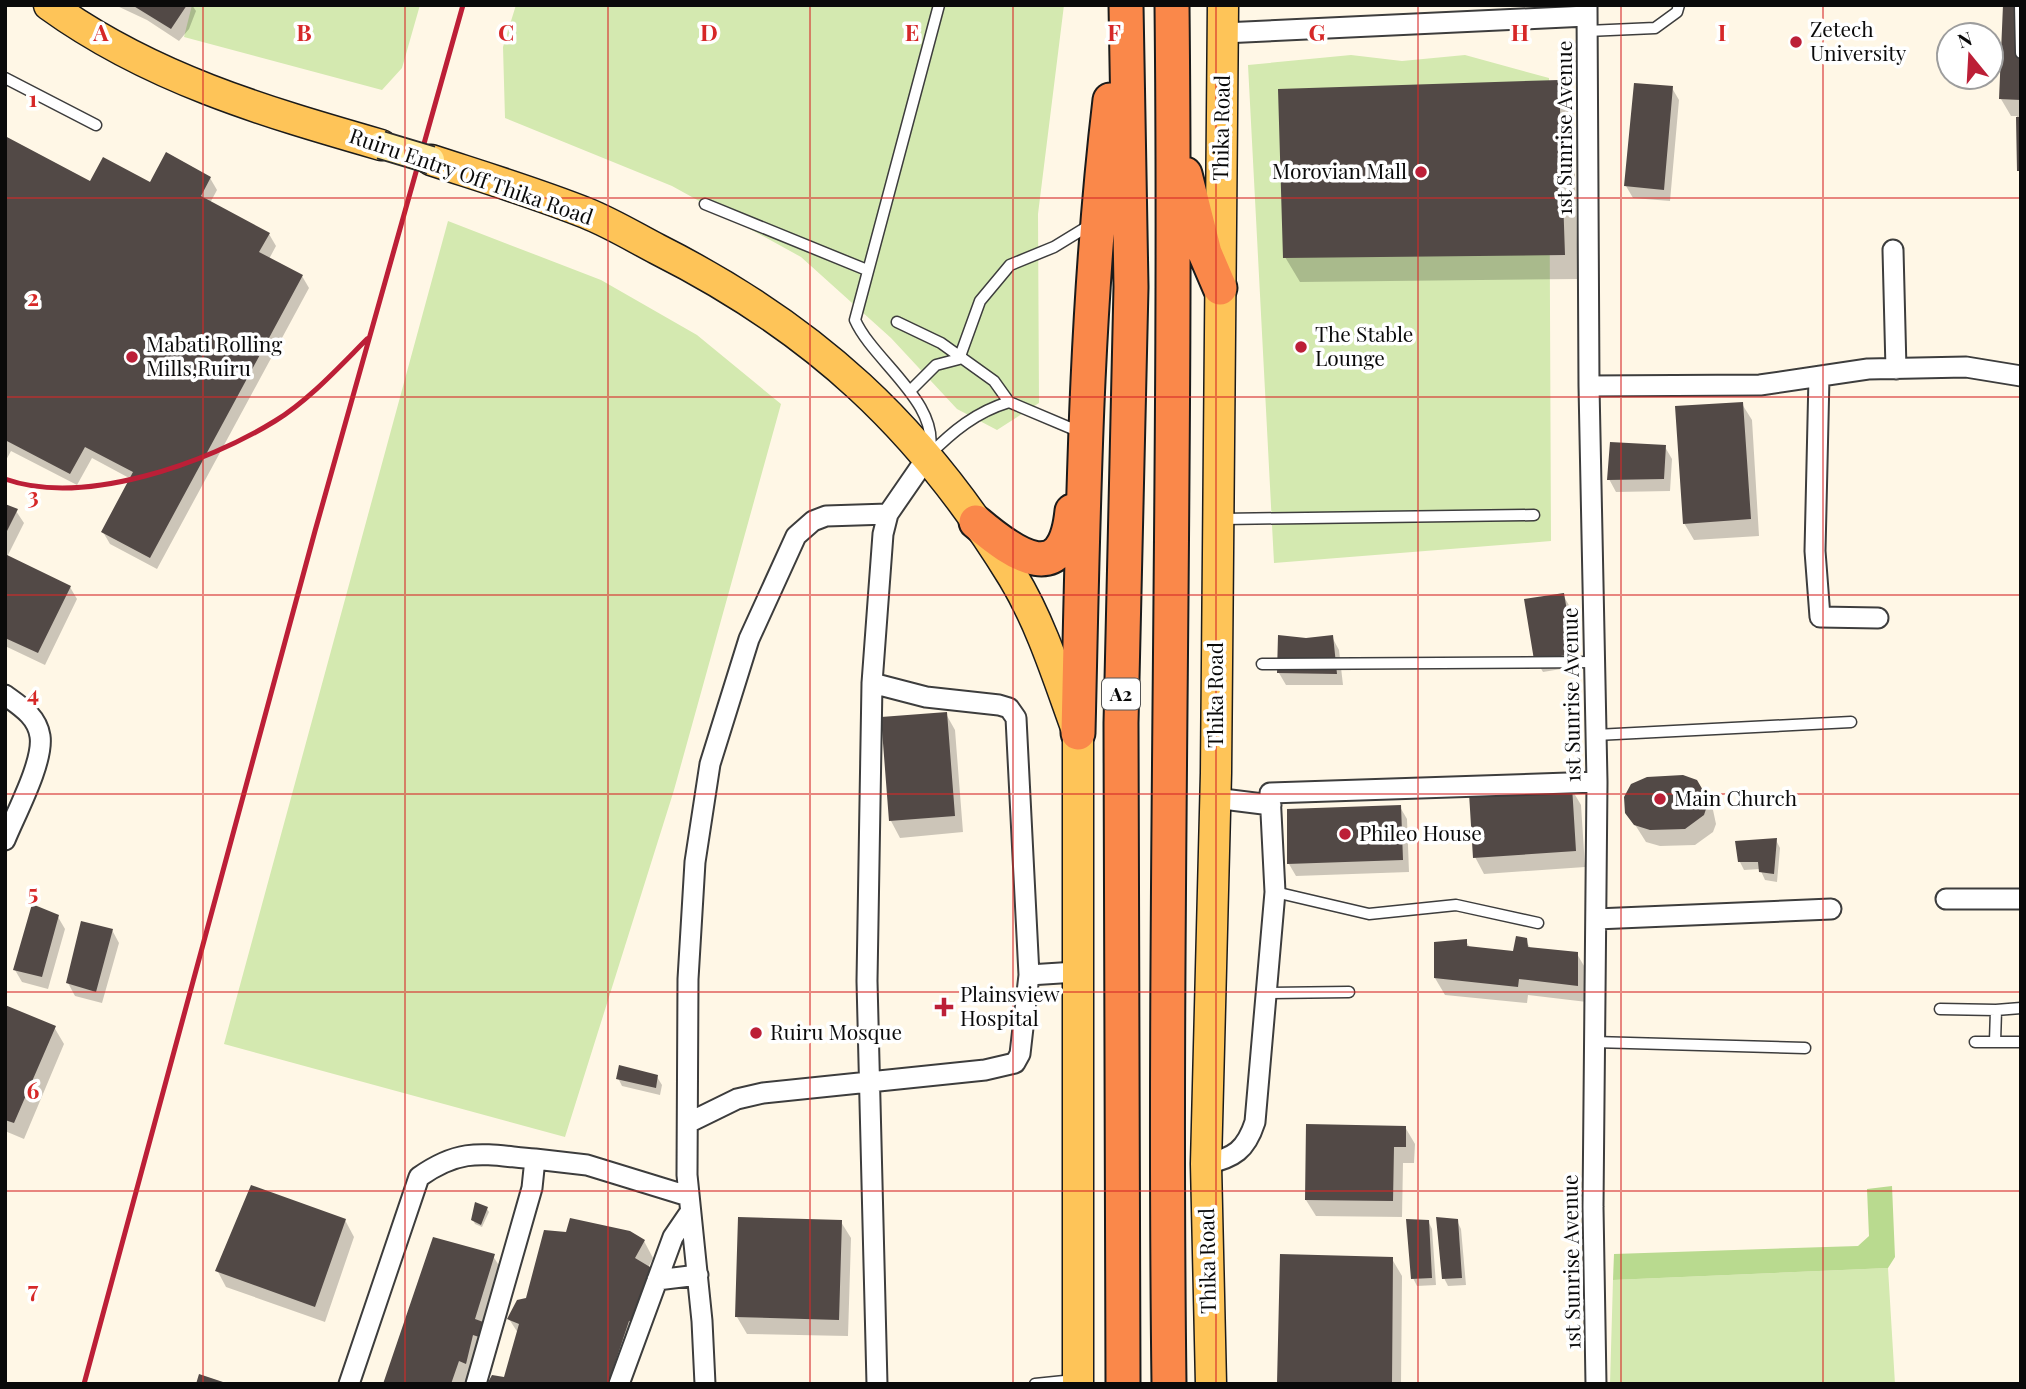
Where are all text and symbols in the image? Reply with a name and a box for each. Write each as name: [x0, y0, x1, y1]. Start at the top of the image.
place label: Zetech University: [1810, 14, 1907, 66]
text: A: [92, 16, 109, 47]
text: B: [296, 16, 312, 47]
text: C: [498, 16, 514, 47]
text: D: [700, 16, 718, 47]
text: E: [905, 16, 919, 47]
text: F: [1107, 16, 1121, 47]
text: G: [1309, 16, 1326, 47]
text: H: [1511, 16, 1529, 47]
text: I: [1718, 16, 1726, 47]
north arrow: [1935, 21, 2005, 91]
text: N: [1954, 24, 1975, 53]
marker: Zetech University: [1788, 34, 1804, 50]
street label: 1st Sunrise Avenue: [1549, 41, 1577, 215]
street label: Thika Road: [1205, 75, 1235, 181]
text: 1: [29, 82, 38, 113]
street label: Ruiru Entry Off Thika Road: [346, 120, 597, 230]
place label: Morovian Mall: [1272, 156, 1407, 184]
marker: Morovian Mall: [1413, 164, 1429, 180]
text: 2: [27, 281, 39, 312]
place label: The Stable Lounge: [1315, 319, 1413, 371]
place label: Mabati Rolling Mills,Ruiru: [146, 329, 282, 381]
marker: The Stable Lounge: [1293, 339, 1309, 355]
marker: Mabati Rolling Mills,Ruiru: [124, 349, 140, 365]
text: 3: [27, 479, 39, 510]
street label: 1st Sunrise Avenue: [1554, 607, 1586, 783]
street label: Thika Road: [1200, 642, 1228, 748]
text: 4: [27, 677, 39, 708]
road number: A2: [1102, 678, 1140, 709]
place label: Main Church: [1674, 783, 1798, 811]
marker: Main Church: [1652, 791, 1668, 807]
place label: Phileo House: [1359, 818, 1482, 846]
marker: Phileo House: [1337, 826, 1353, 842]
text: 5: [28, 876, 38, 907]
place label: Plainsview Hospital: [960, 979, 1061, 1031]
marker: Plainsview Hospital: [934, 997, 954, 1017]
place label: Ruiru Mosque: [770, 1017, 902, 1045]
marker: Ruiru Mosque: [748, 1025, 764, 1041]
text: 6: [27, 1074, 40, 1105]
street label: 1st Sunrise Avenue: [1554, 1174, 1586, 1350]
street label: Thika Road: [1191, 1208, 1221, 1314]
text: 7: [28, 1273, 39, 1304]

